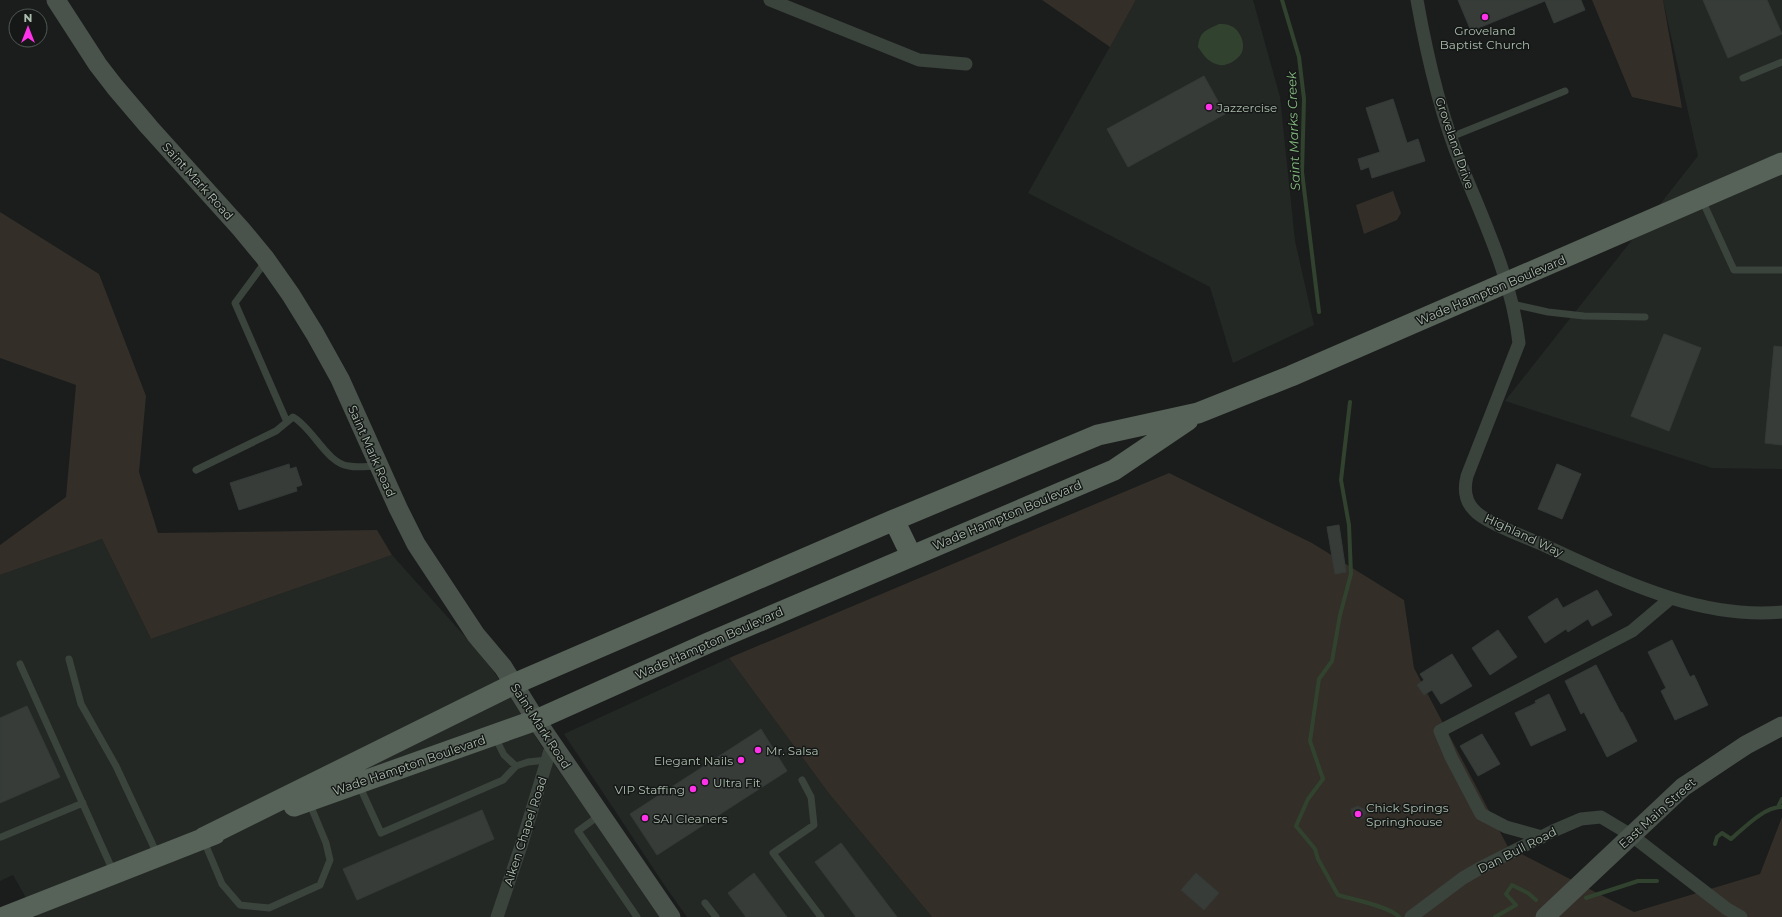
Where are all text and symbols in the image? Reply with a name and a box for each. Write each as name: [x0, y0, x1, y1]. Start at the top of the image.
north arrow: [8, 8, 48, 48]
text: N: [24, 11, 32, 25]
marker: Groveland Baptist Church: [1480, 12, 1490, 22]
place label: Groveland Baptist Church: [1440, 23, 1530, 52]
water label: Saint Marks Creek: [1283, 70, 1303, 191]
street label: Groveland Drive: [1432, 95, 1478, 191]
place label: Jazzercise: [1216, 100, 1277, 115]
marker: Jazzercise: [1204, 102, 1214, 112]
street label: Saint Mark Road: [159, 139, 237, 223]
street label: Wade Hampton Boulevard: [1414, 252, 1568, 328]
street label: Saint Mark Road: [345, 403, 399, 499]
street label: Wade Hampton Boulevard: [930, 477, 1084, 553]
street label: Highland Way: [1482, 510, 1566, 560]
street label: Wade Hampton Boulevard: [633, 603, 785, 683]
street label: Saint Mark Road: [508, 680, 574, 772]
street label: Wade Hampton Boulevard: [331, 732, 487, 798]
place label: Mr. Salsa: [766, 743, 818, 758]
marker: Mr. Salsa: [753, 745, 763, 755]
place label: Elegant Nails: [654, 753, 733, 768]
marker: Elegant Nails: [736, 755, 746, 765]
street label: Aiken Chapel Road: [500, 774, 550, 888]
street label: East Main Street: [1615, 774, 1699, 851]
place label: Ultra Fit: [713, 775, 761, 790]
marker: Ultra Fit: [700, 777, 710, 787]
place label: VIP Staffing: [615, 782, 685, 797]
marker: VIP Staffing: [688, 784, 698, 794]
place label: Chick Springs Springhouse: [1366, 800, 1449, 829]
marker: Chick Springs Springhouse: [1353, 809, 1363, 819]
place label: SAI Cleaners: [653, 811, 728, 826]
marker: SAI Cleaners: [640, 813, 650, 823]
street label: Dan Bull Road: [1475, 824, 1559, 876]

